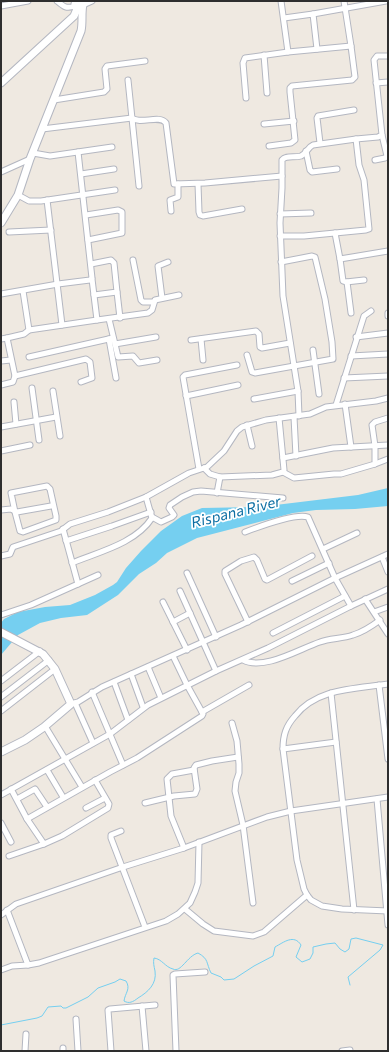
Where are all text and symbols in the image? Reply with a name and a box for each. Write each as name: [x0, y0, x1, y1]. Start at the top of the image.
water label: Rispana River: [189, 491, 284, 531]

